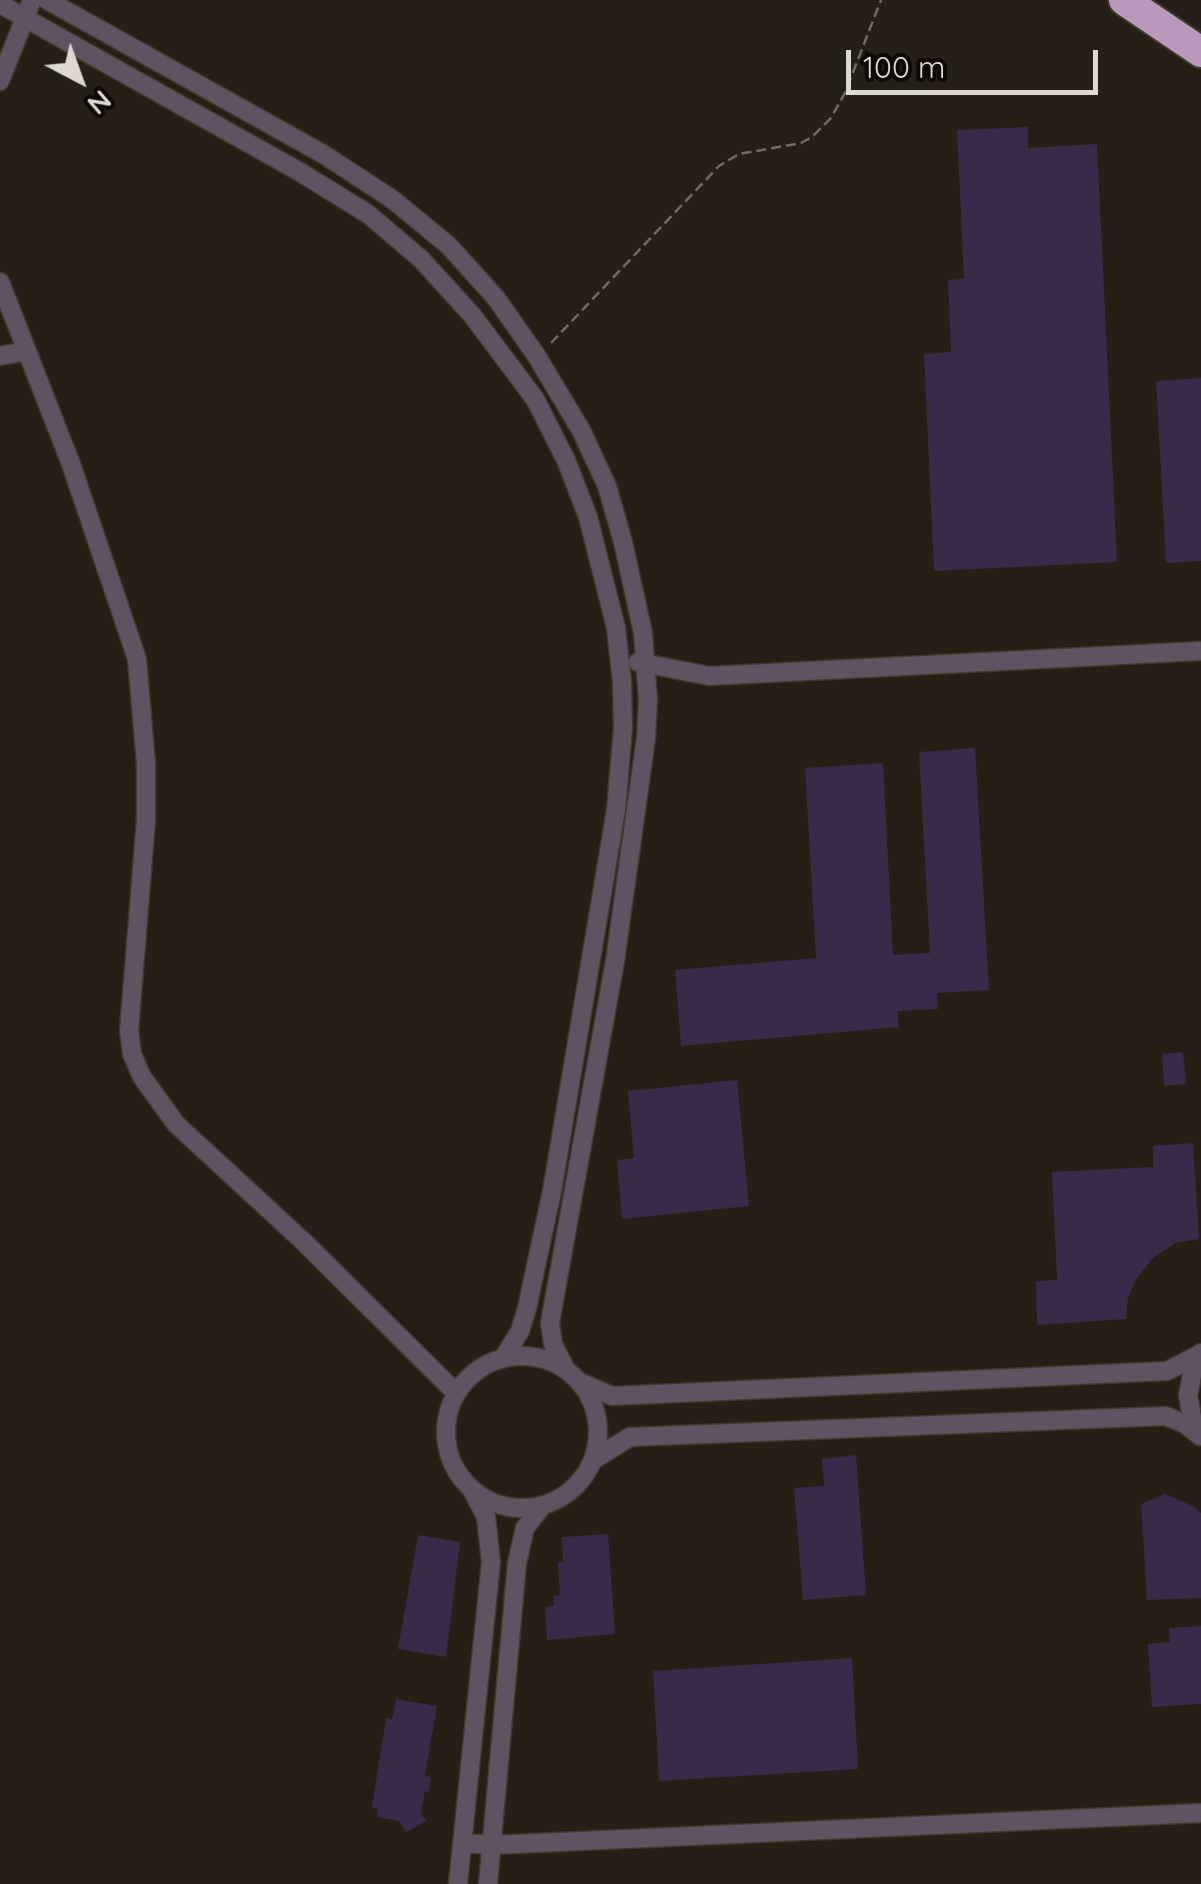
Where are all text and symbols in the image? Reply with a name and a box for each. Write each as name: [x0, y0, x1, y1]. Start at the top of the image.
north arrow: [30, 30, 130, 130]
scale bar: [851, 30, 1104, 92]
text: 100 m: [863, 48, 945, 86]
text: N: [81, 83, 119, 123]

